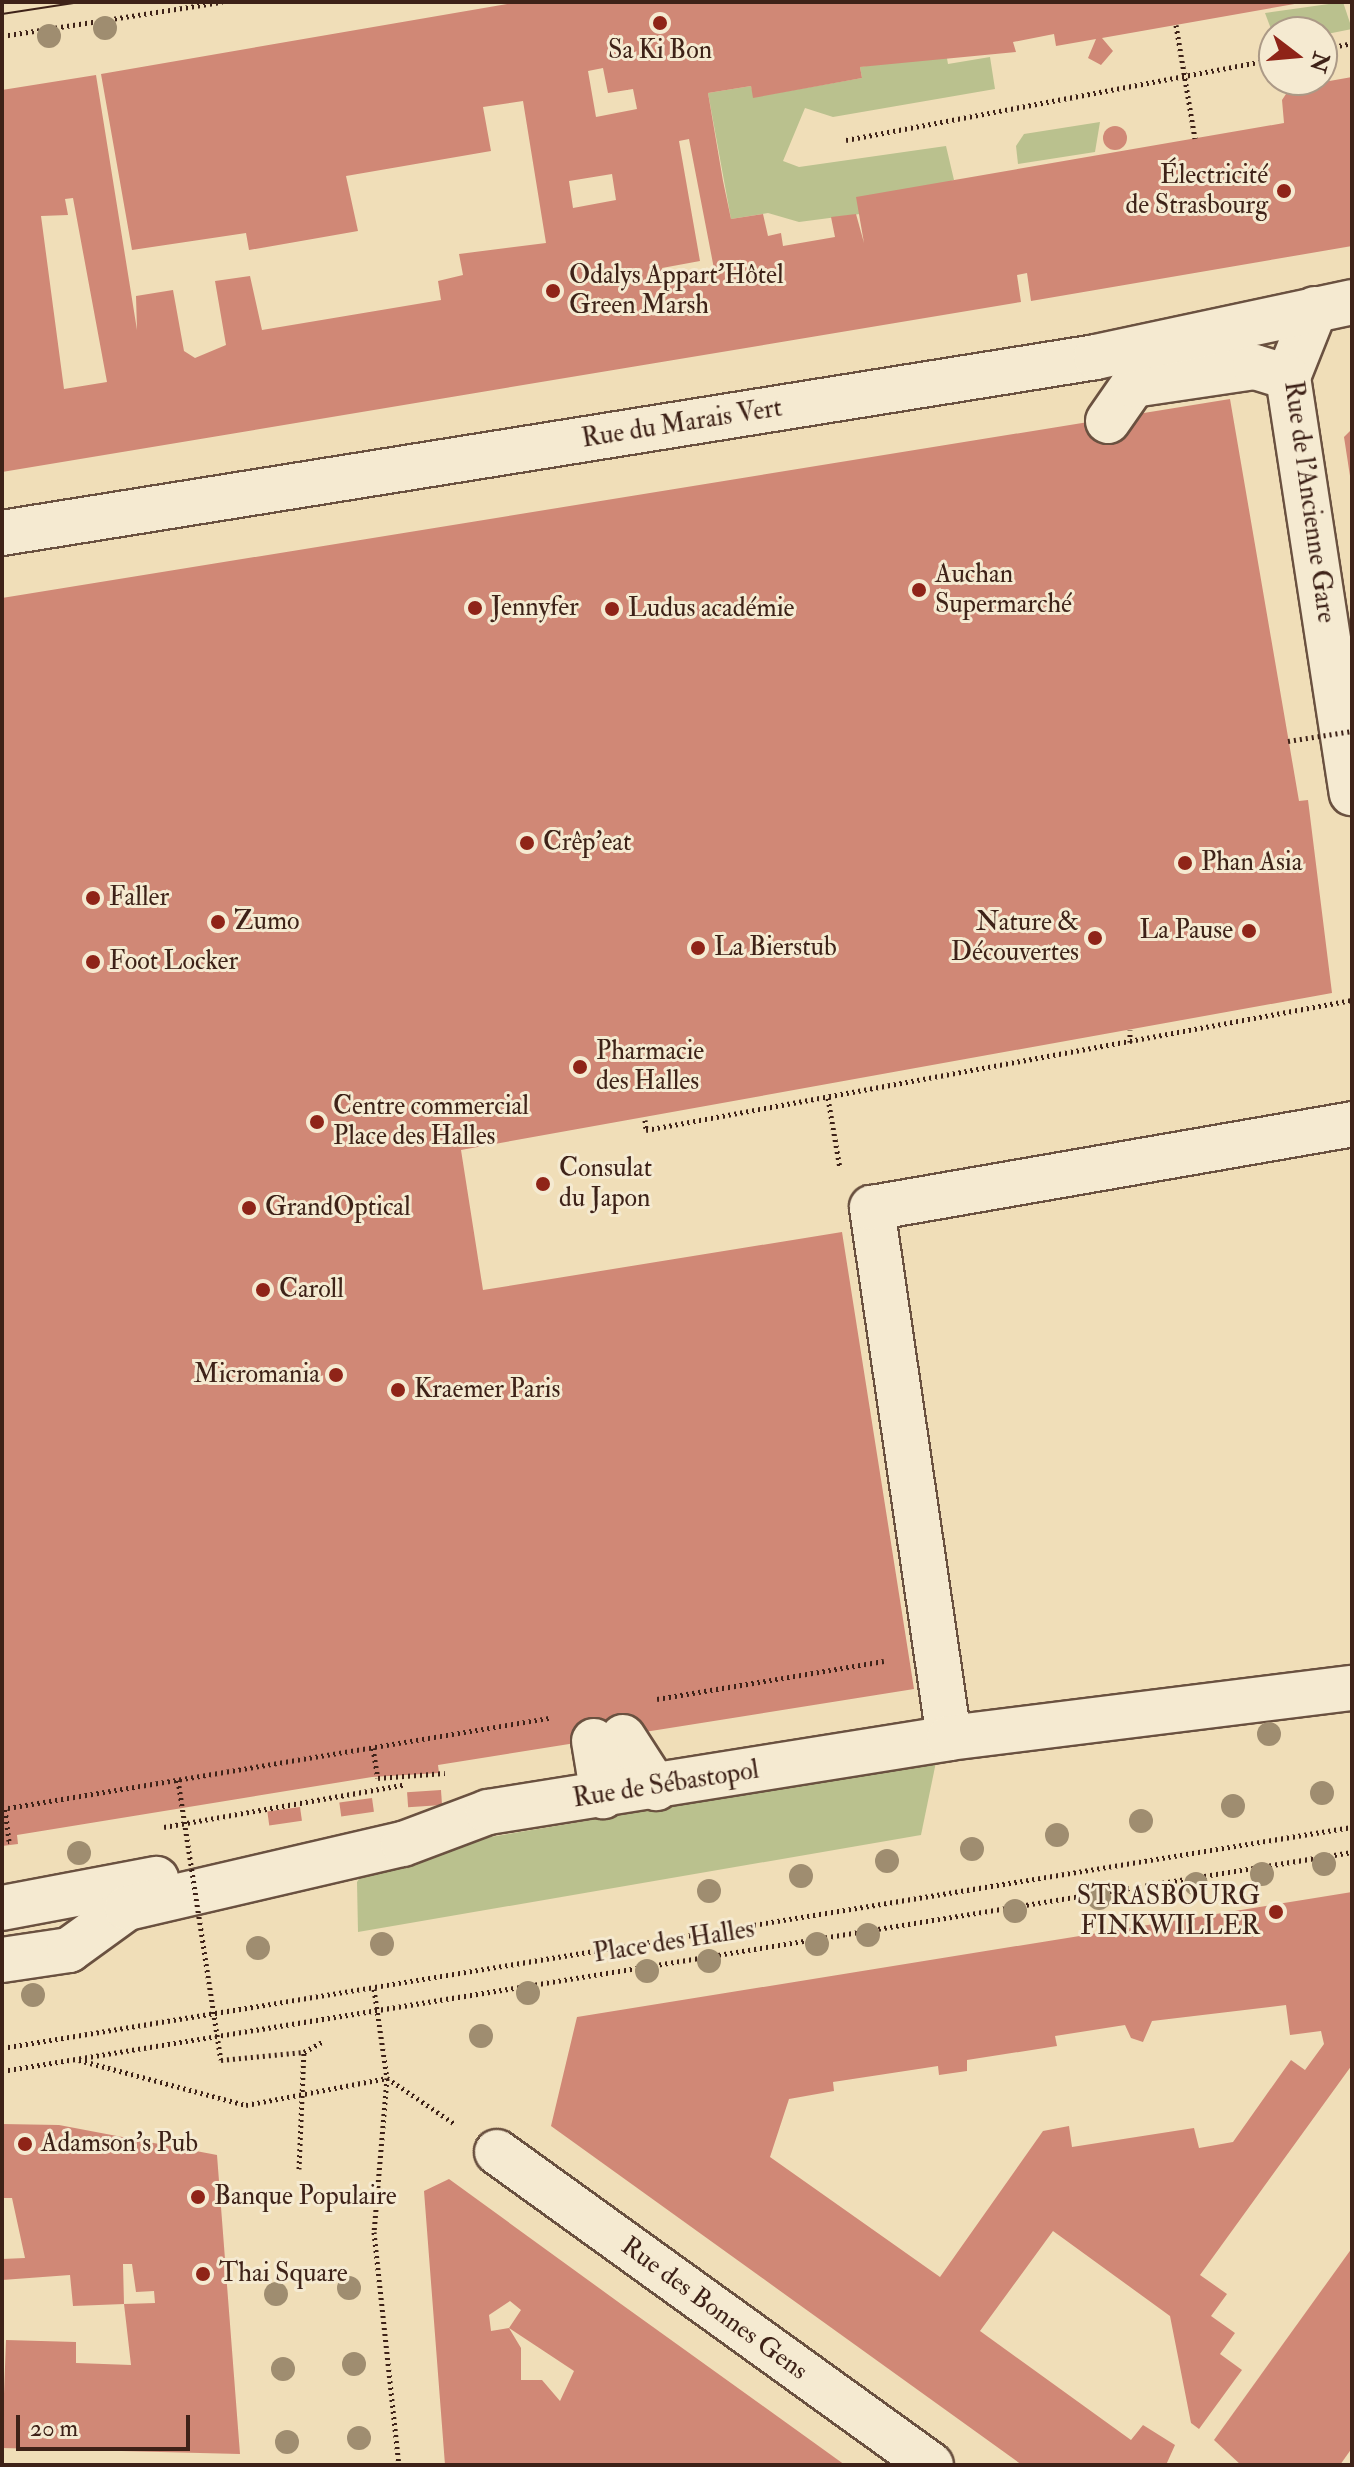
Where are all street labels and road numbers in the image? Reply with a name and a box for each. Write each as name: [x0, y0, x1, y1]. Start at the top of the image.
street label: Rue de l'Ancienne Gare: [1277, 379, 1341, 625]
street label: Rue du Marais Vert: [580, 393, 784, 455]
street label: Rue de Sébastopol: [571, 1755, 761, 1815]
street label: Place des Halles: [591, 1914, 757, 1970]
street label: Rue des Bonnes Gens: [615, 2231, 813, 2387]

